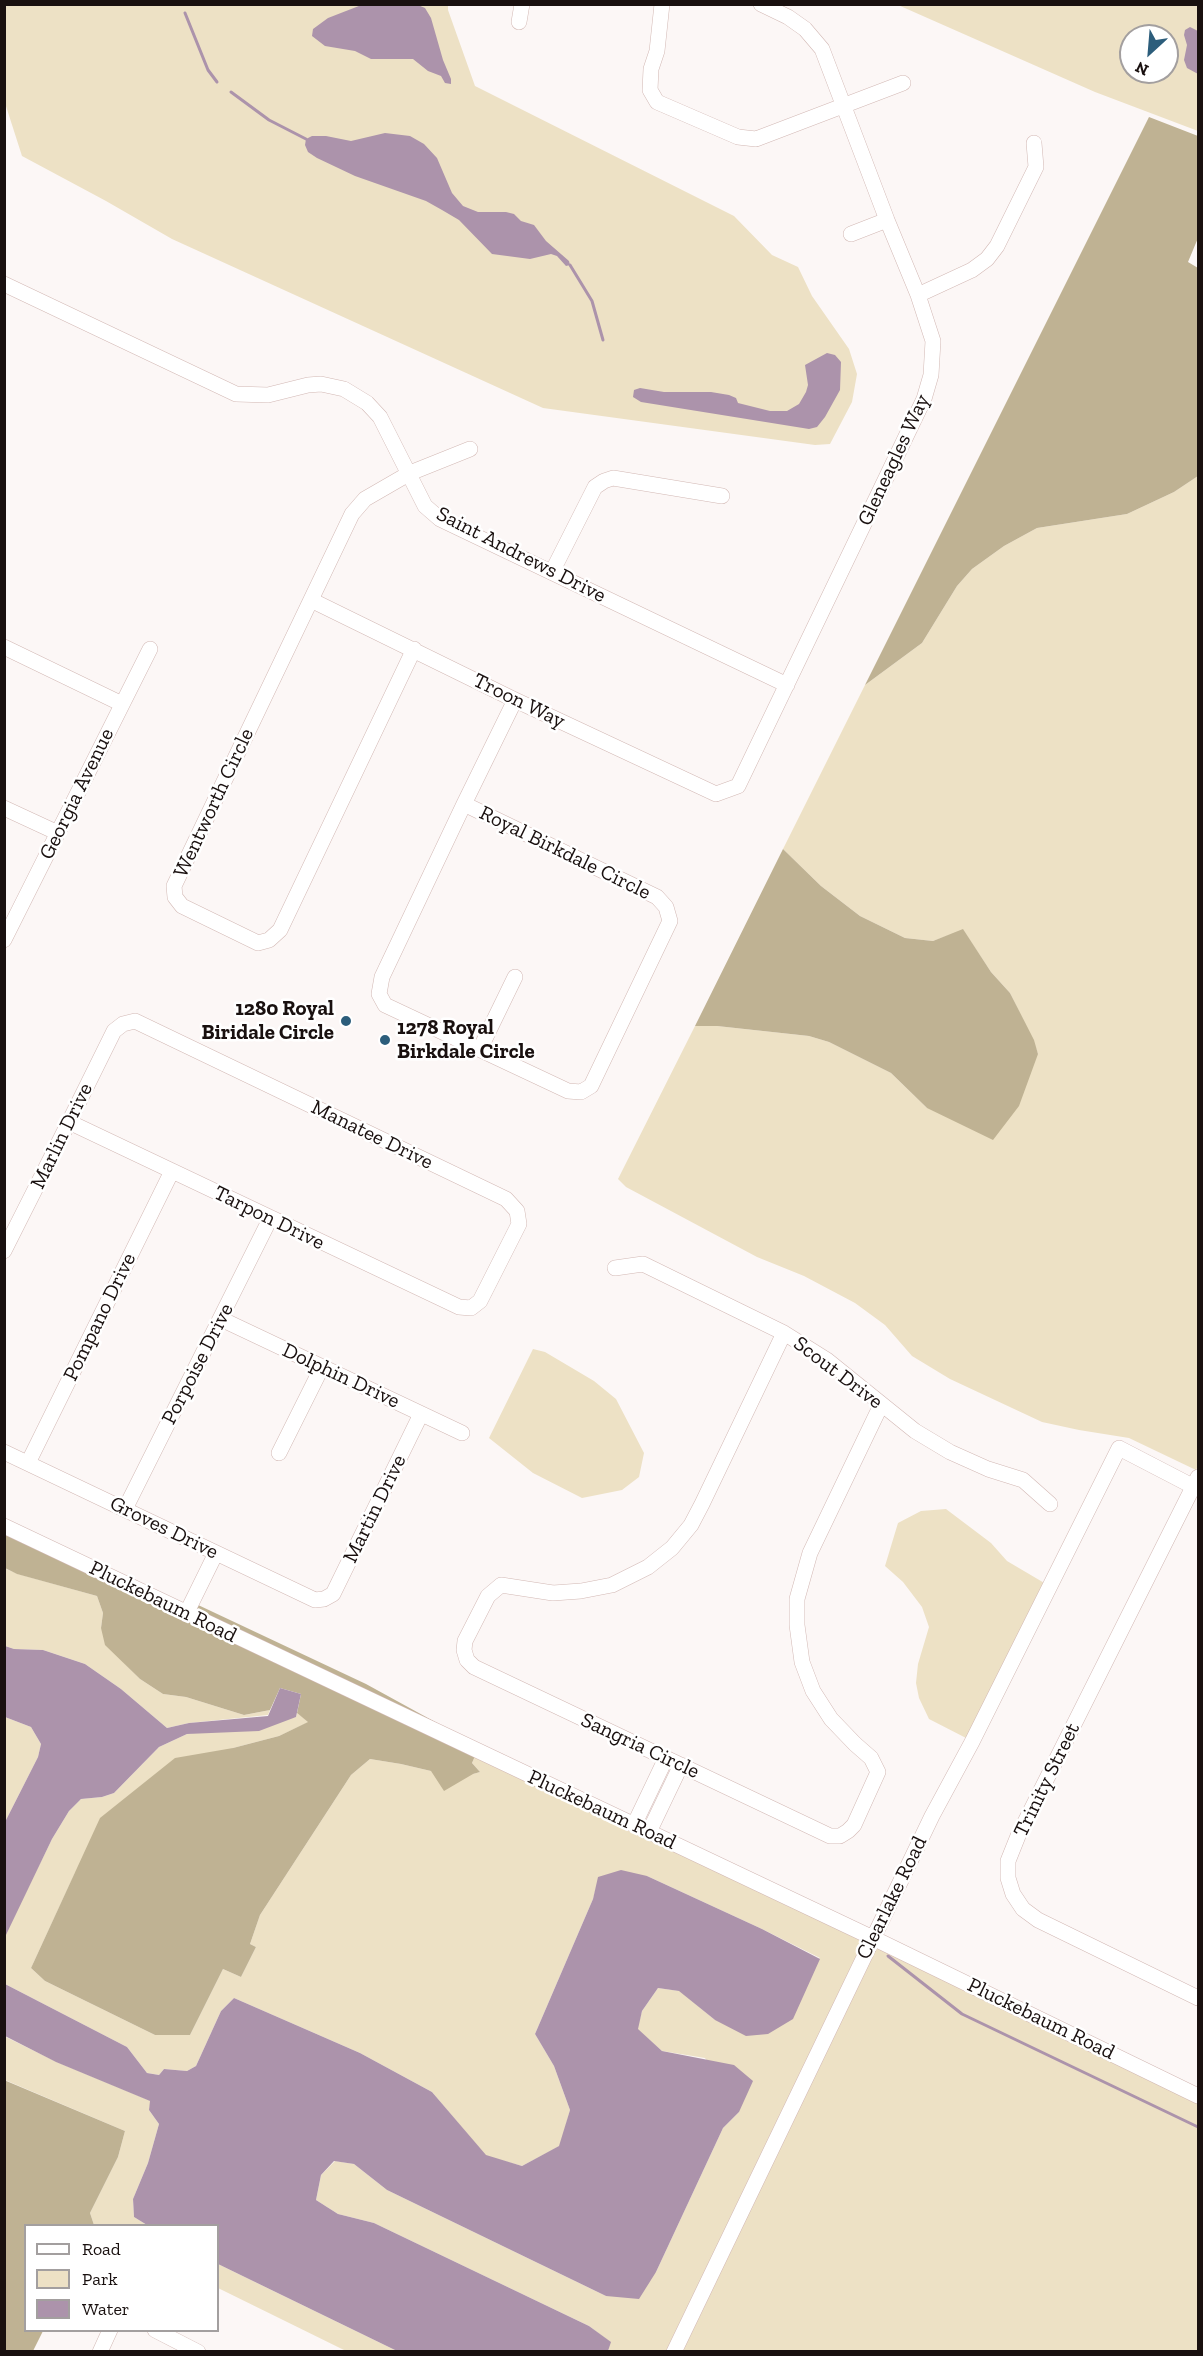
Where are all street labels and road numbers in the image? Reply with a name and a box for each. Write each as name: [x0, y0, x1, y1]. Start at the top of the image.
street label: Gleneagles Way: [853, 390, 935, 530]
street label: Saint Andrews Drive: [432, 501, 610, 609]
street label: Troon Way: [469, 668, 569, 734]
street label: Georgia Avenue: [34, 724, 120, 864]
street label: Wentworth Circle: [168, 724, 260, 882]
street label: Royal Birkdale Circle: [475, 801, 655, 905]
street label: Marlin Drive: [26, 1079, 98, 1193]
street label: Manatee Drive: [307, 1095, 437, 1175]
street label: Tarpon Drive: [210, 1180, 328, 1256]
street label: Pompano Drive: [58, 1249, 142, 1385]
street label: Porpoise Drive: [157, 1299, 239, 1429]
street label: Scout Drive: [788, 1331, 888, 1415]
street label: Dolphin Drive: [278, 1338, 404, 1414]
street label: Martin Drive: [338, 1451, 412, 1567]
street label: Groves Drive: [106, 1491, 222, 1565]
street label: Pluckebaum Road: [85, 1555, 241, 1649]
street label: Sangria Circle: [577, 1708, 703, 1784]
street label: Trinity Street: [1009, 1719, 1085, 1841]
street label: Pluckebaum Road: [524, 1765, 680, 1855]
street label: Clearlake Road: [851, 1832, 933, 1964]
street label: Pluckebaum Road: [963, 1972, 1119, 2066]

